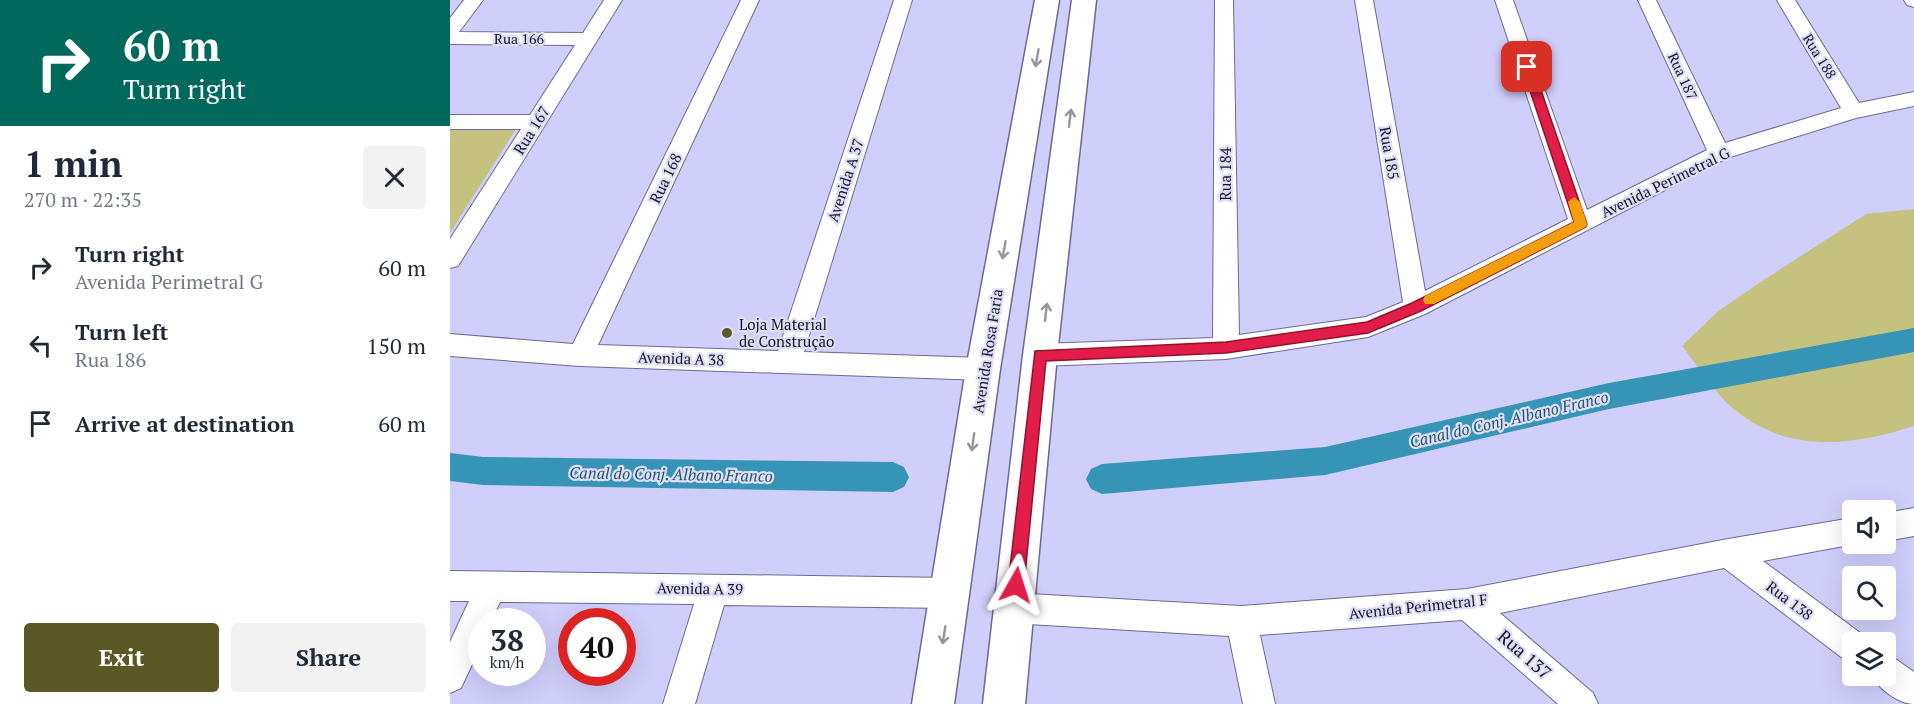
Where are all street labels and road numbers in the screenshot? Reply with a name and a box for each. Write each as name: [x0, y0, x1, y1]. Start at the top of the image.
street label: Rua 166: [494, 29, 544, 48]
street label: Rua 188: [1799, 30, 1841, 82]
street label: Rua 187: [1664, 49, 1702, 103]
street label: Rua 167: [508, 102, 554, 158]
street label: Rua 185: [1376, 125, 1404, 181]
street label: Avenida A 37: [822, 136, 868, 224]
street label: Avenida Perimetral G: [1597, 142, 1733, 222]
street label: Rua 184: [1215, 147, 1235, 201]
street label: Rua 168: [644, 150, 686, 206]
street label: Avenida Rosa Faria: [967, 287, 1007, 415]
street label: Avenida A 38: [638, 346, 724, 370]
street label: Rua 138: [1763, 576, 1817, 624]
street label: Avenida A 39: [657, 577, 743, 599]
street label: Avenida Perimetral F: [1348, 589, 1488, 623]
street label: Rua 137: [1493, 624, 1557, 684]

